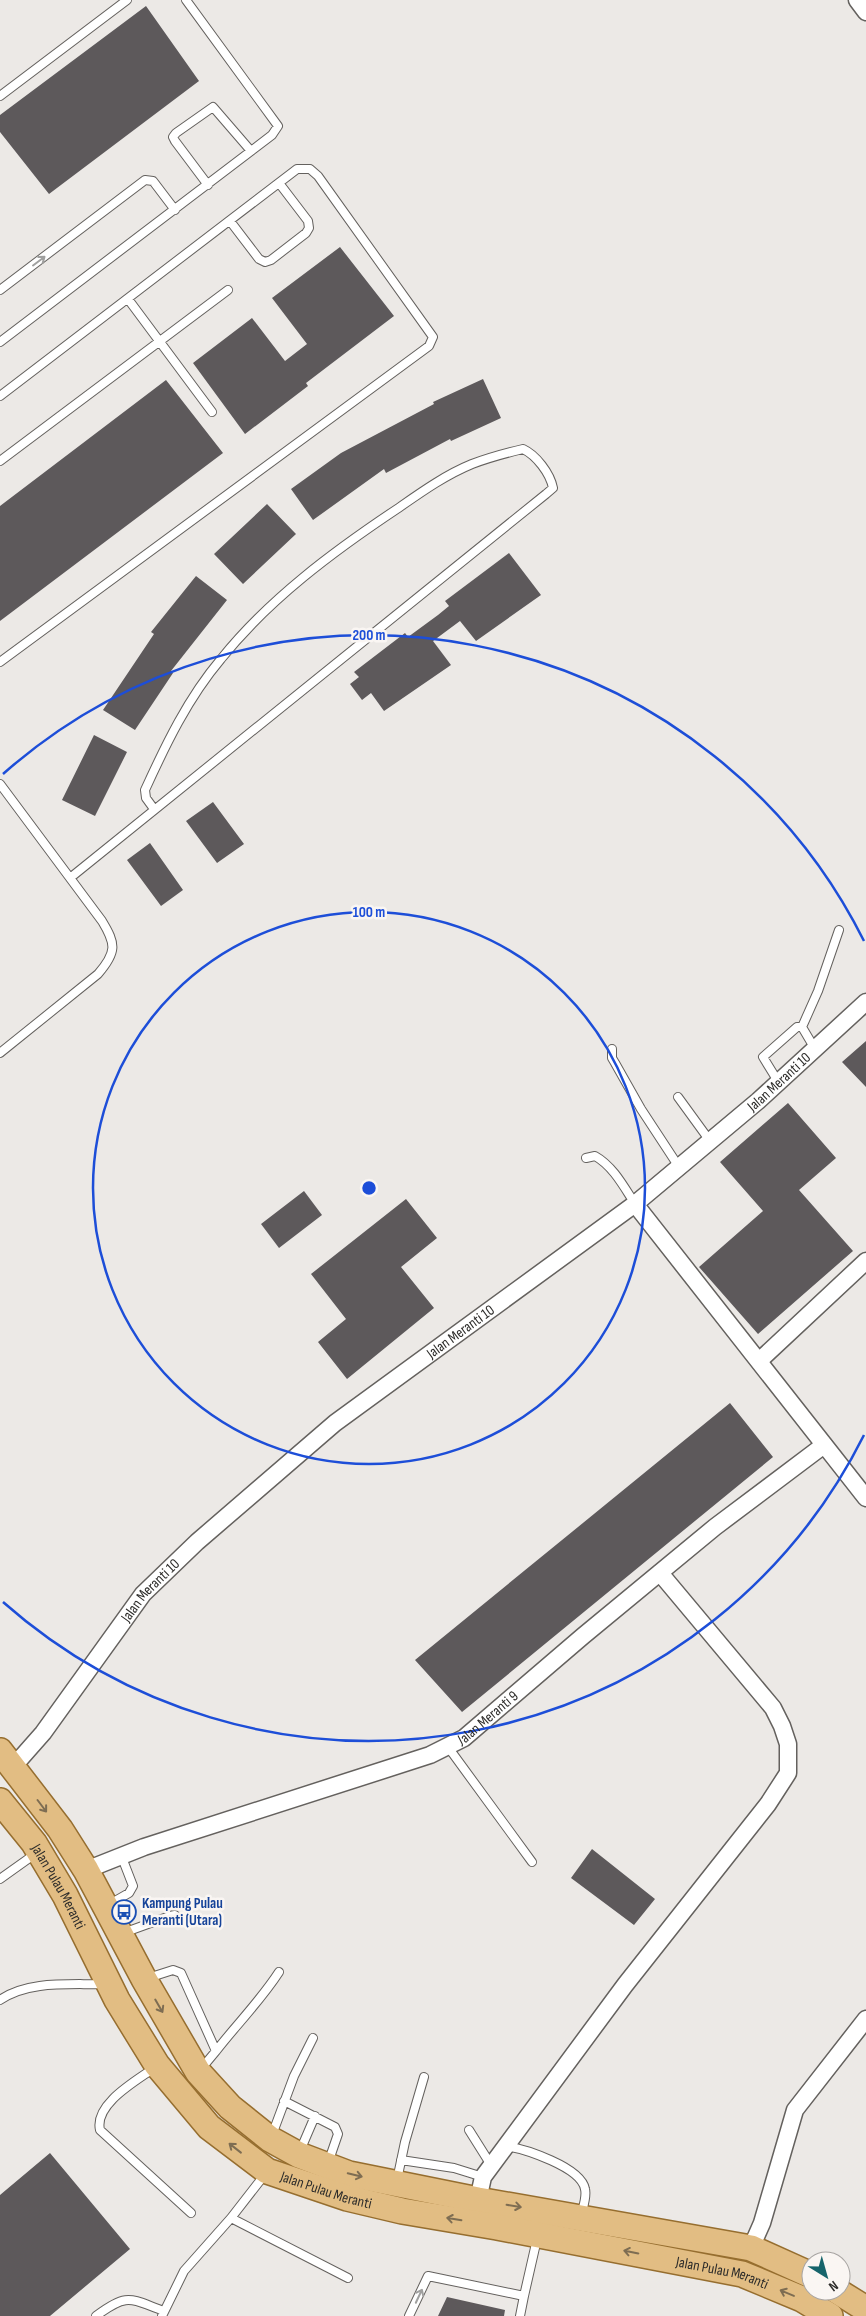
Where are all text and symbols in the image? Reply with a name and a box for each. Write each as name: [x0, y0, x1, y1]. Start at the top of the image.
one-way arrow: [32, 256, 46, 266]
text: 200 m: [352, 626, 386, 645]
text: 100 m: [353, 903, 385, 922]
street label: Jalan Meranti 10: [743, 1048, 815, 1117]
centre of rings: [360, 1179, 378, 1197]
street label: Jalan Meranti 10: [422, 1301, 498, 1364]
street label: Jalan Meranti 10: [116, 1555, 184, 1627]
street label: Jalan Meranti 9: [454, 1687, 522, 1750]
one-way arrow: [37, 1799, 47, 1813]
street label: Jalan Pulau Meranti: [26, 1840, 90, 1933]
place label: Kampung Pulau Meranti (Utara): [142, 1894, 223, 1930]
bus stop icon: Kampung Pulau Meranti (Utara): [111, 1899, 137, 1925]
one-way arrow: [155, 1999, 165, 2013]
one-way arrow: [228, 2143, 242, 2153]
street label: Jalan Pulau Meranti: [277, 2167, 374, 2214]
one-way arrow: [346, 2171, 362, 2180]
one-way arrow: [506, 2202, 522, 2212]
one-way arrow: [446, 2214, 462, 2224]
one-way arrow: [623, 2247, 639, 2256]
north arrow: [801, 2251, 851, 2301]
street label: Jalan Pulau Meranti: [673, 2252, 771, 2294]
text: N: [825, 2277, 842, 2295]
one-way arrow: [780, 2288, 795, 2298]
one-way arrow: [414, 2289, 424, 2304]

